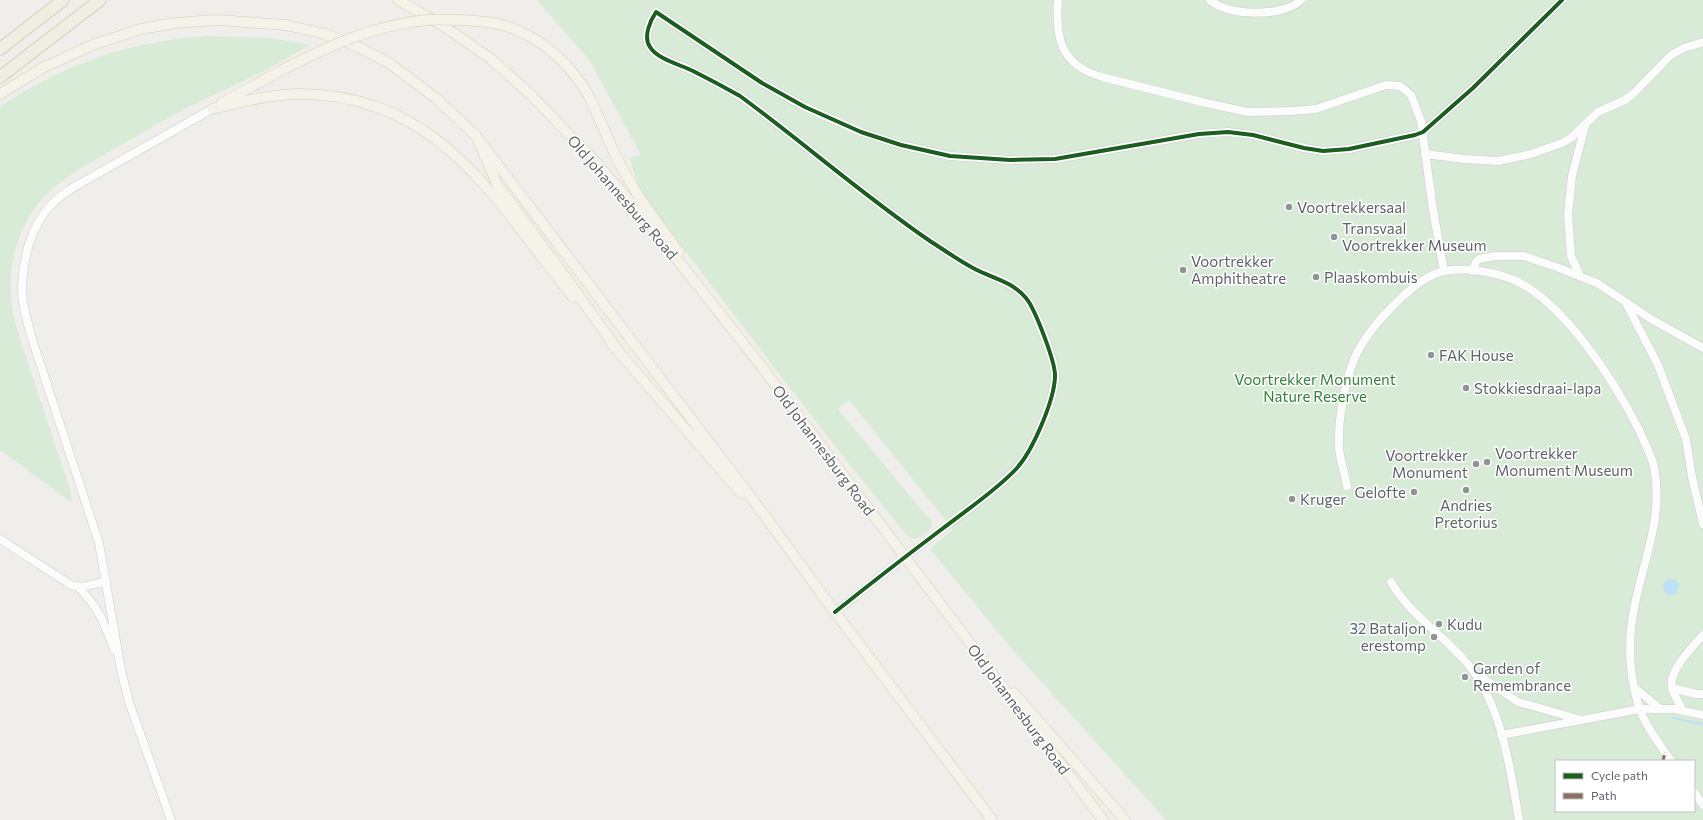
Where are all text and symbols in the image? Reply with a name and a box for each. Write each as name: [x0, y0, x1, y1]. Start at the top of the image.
street label: Old Johannesburg Road: [564, 131, 682, 263]
place label: Voortrekkersaal: [1297, 198, 1406, 216]
marker: Voortrekkersaal: [1284, 202, 1294, 212]
place label: Transvaal Voortrekker Museum: [1342, 219, 1487, 254]
marker: Transvaal Voortrekker Museum: [1329, 232, 1339, 242]
place label: Voortrekker Amphitheatre: [1191, 252, 1286, 287]
marker: Voortrekker Amphitheatre: [1178, 265, 1188, 275]
place label: Plaaskombuis: [1324, 268, 1418, 286]
marker: Plaaskombuis: [1311, 272, 1321, 282]
place label: FAK House: [1439, 346, 1514, 364]
marker: FAK House: [1426, 350, 1436, 360]
park label: Voortrekker Monument Nature Reserve: [1234, 370, 1396, 405]
place label: Stokkiesdraai-lapa: [1474, 379, 1601, 397]
street label: Old Johannesburg Road: [769, 381, 879, 519]
marker: Stokkiesdraai-lapa: [1461, 383, 1471, 393]
place label: Voortrekker Monument Museum: [1495, 444, 1633, 479]
place label: Voortrekker Monument: [1385, 446, 1468, 481]
marker: Voortrekker Monument Museum: [1482, 457, 1492, 467]
marker: Voortrekker Monument: [1471, 459, 1481, 469]
place label: Gelofte: [1355, 483, 1406, 501]
marker: Andries Pretorius: [1461, 485, 1471, 495]
marker: Gelofte: [1409, 487, 1419, 497]
place label: Kruger: [1300, 490, 1346, 508]
marker: Kruger: [1287, 494, 1297, 504]
place label: Andries Pretorius: [1434, 496, 1498, 531]
place label: Kudu: [1447, 615, 1482, 633]
place label: 32 Bataljon erestomp: [1350, 619, 1426, 654]
marker: Kudu: [1434, 619, 1444, 629]
marker: 32 Bataljon erestomp: [1429, 632, 1439, 642]
street label: Old Johannesburg Road: [964, 640, 1074, 778]
place label: Garden of Remembrance: [1473, 659, 1571, 694]
marker: Garden of Remembrance: [1460, 672, 1470, 682]
legend: [1555, 760, 1695, 812]
text: Cycle path: [1591, 768, 1648, 782]
text: Path: [1591, 788, 1617, 802]

